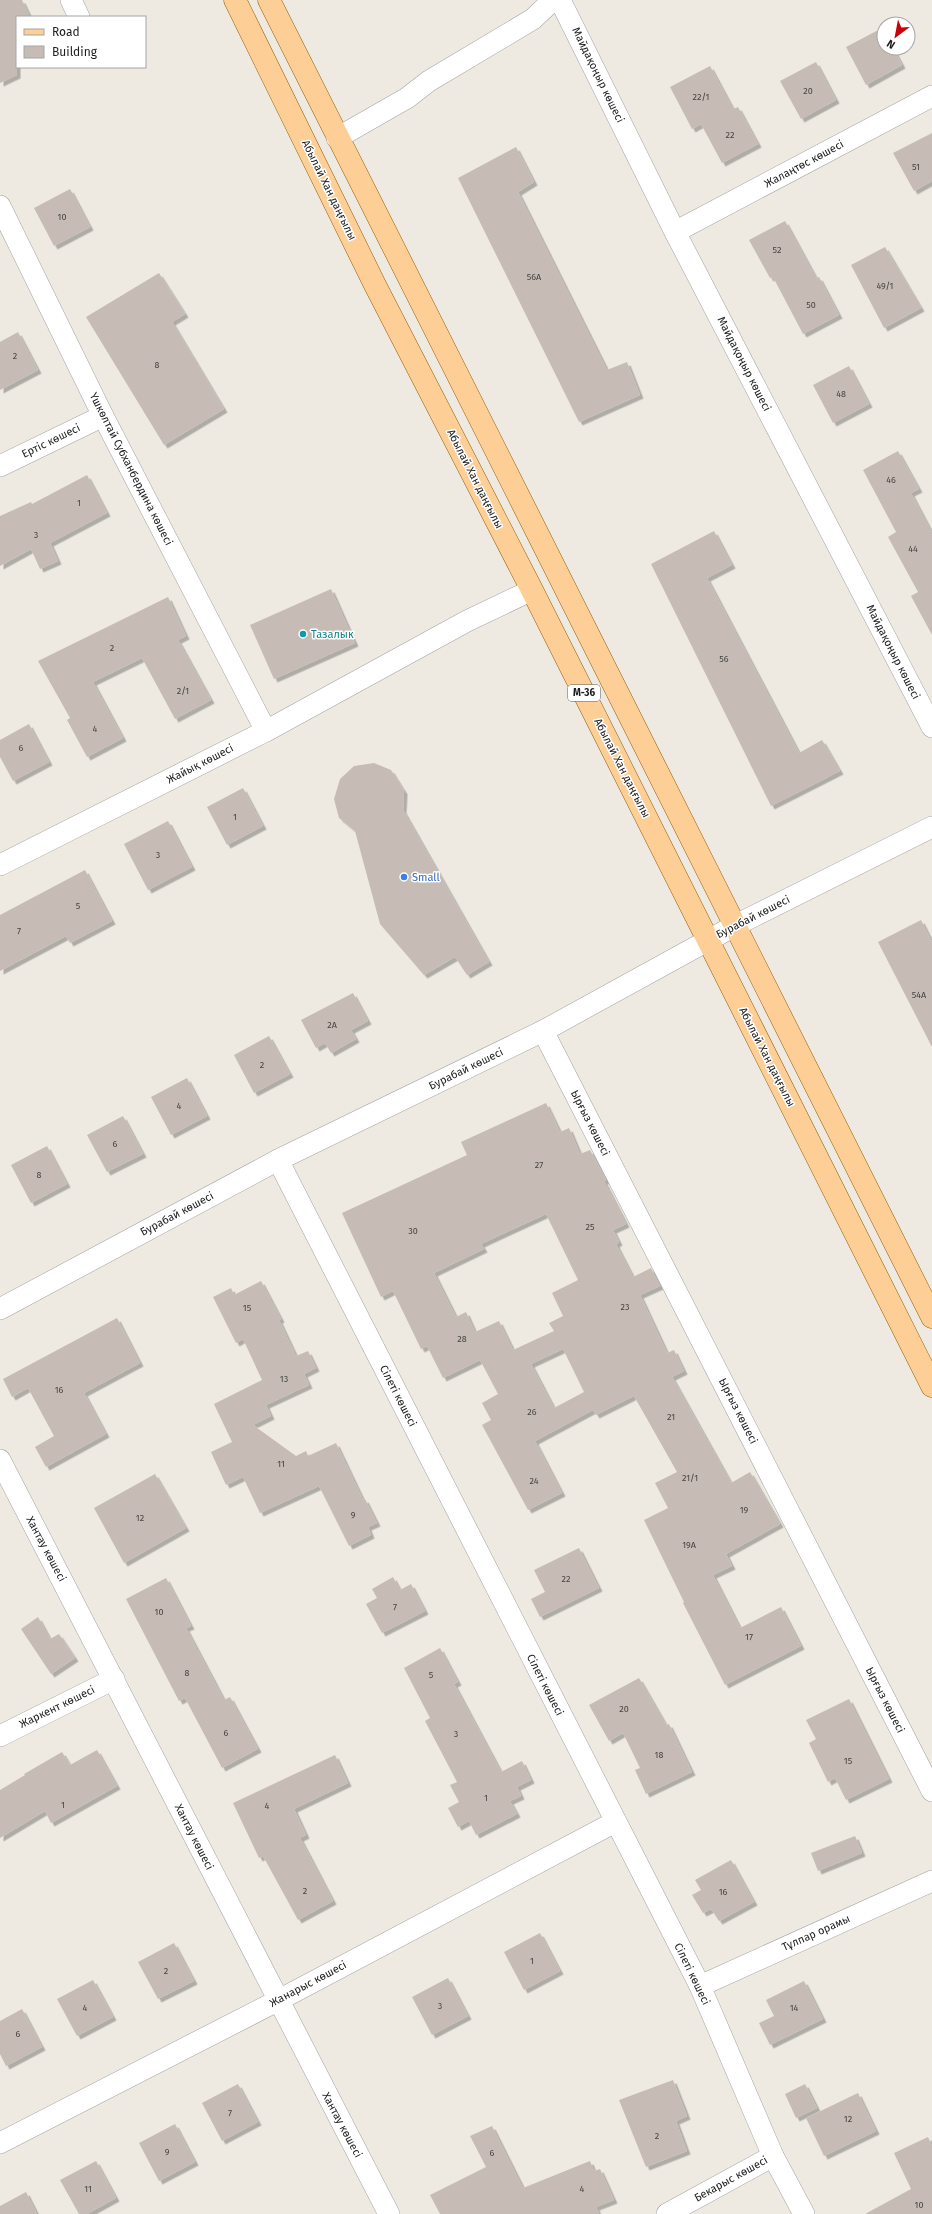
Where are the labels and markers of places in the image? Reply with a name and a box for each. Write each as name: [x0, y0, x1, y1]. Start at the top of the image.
place label: Тазалык: [311, 628, 354, 641]
marker: Тазалык: [298, 629, 308, 639]
place label: Small: [412, 871, 440, 884]
marker: Small: [399, 872, 409, 882]

